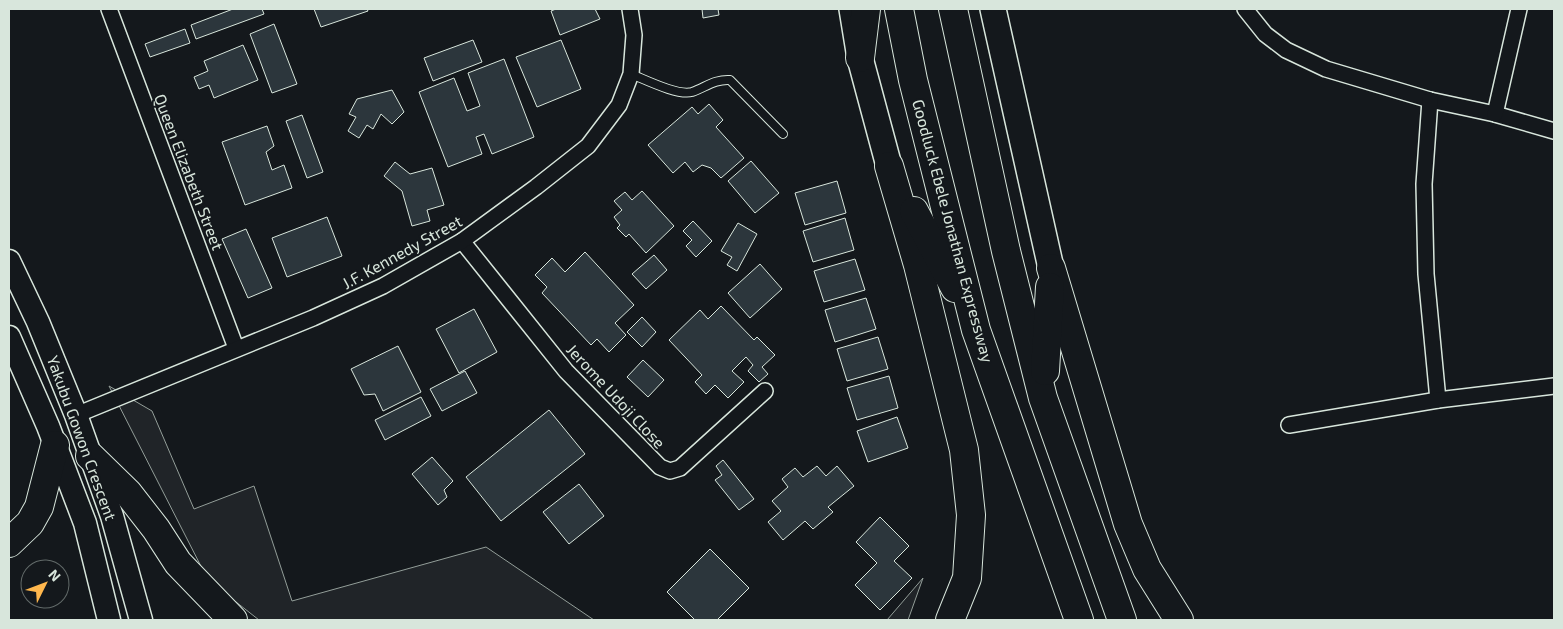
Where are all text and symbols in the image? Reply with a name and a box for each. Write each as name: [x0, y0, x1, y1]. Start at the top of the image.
street label: Queen Elizabeth Street: [150, 91, 228, 253]
street label: Goodluck Ebele Jonathan Expressway: [909, 97, 998, 365]
street label: J.F. Kennedy Street: [339, 211, 465, 292]
street label: Jerome Udoji Close: [562, 340, 670, 452]
street label: Yakubu Gowon Crescent: [44, 353, 121, 523]
north arrow: [20, 559, 70, 609]
text: N: [45, 566, 65, 584]

